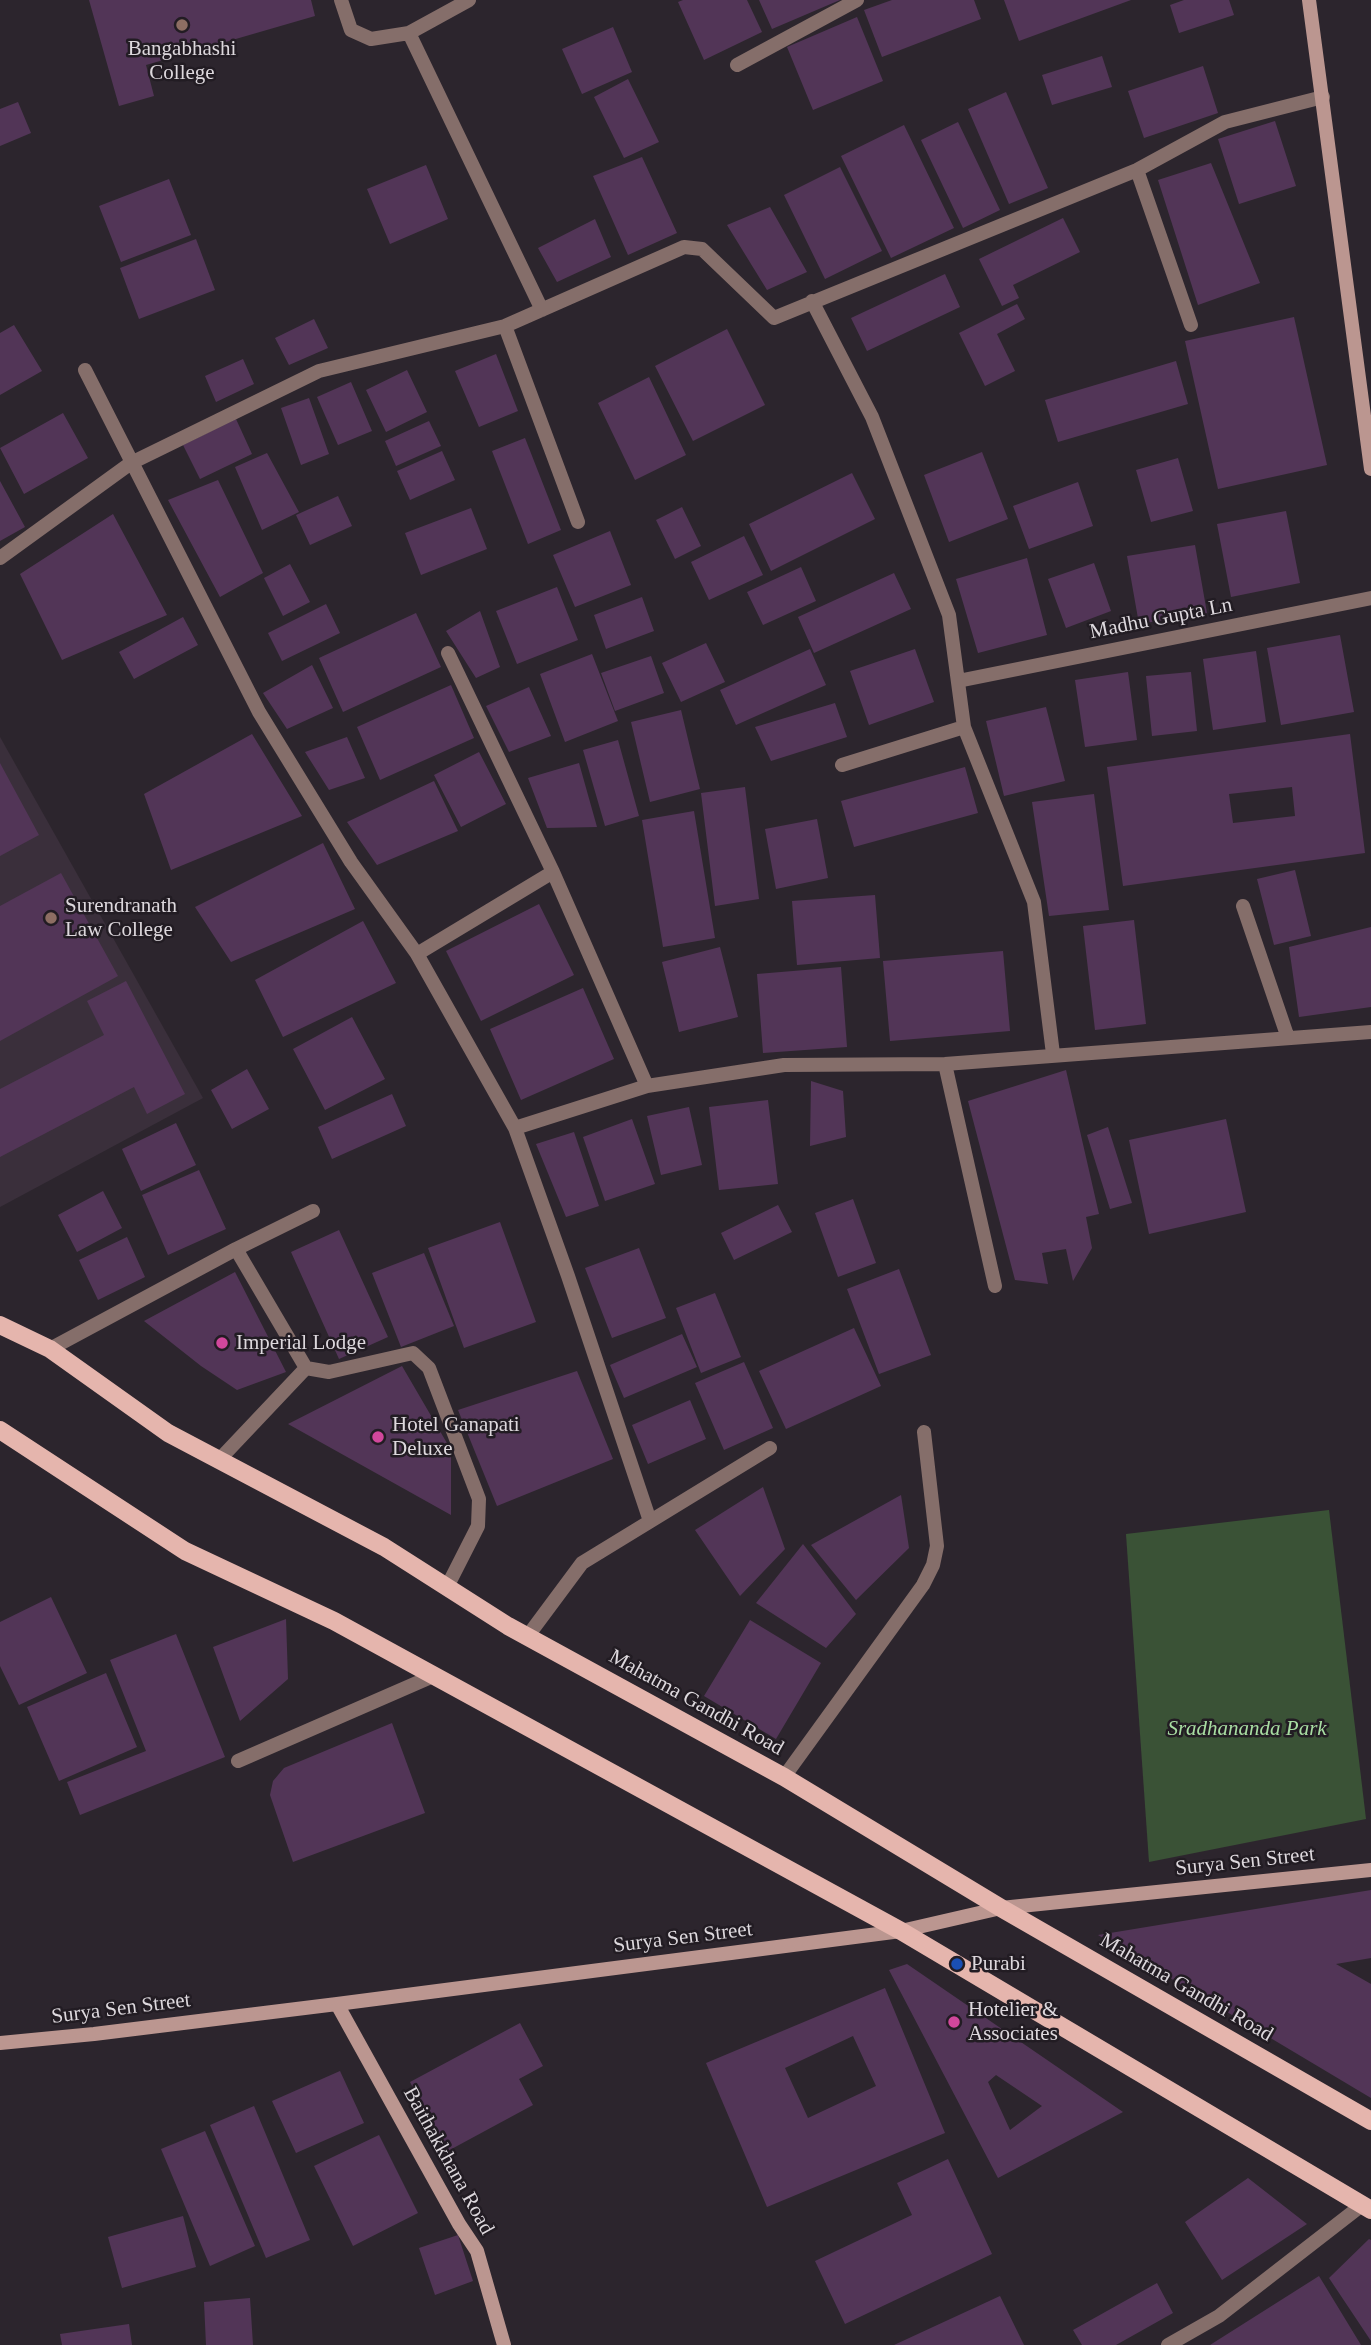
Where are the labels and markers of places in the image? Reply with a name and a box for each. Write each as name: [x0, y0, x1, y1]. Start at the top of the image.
marker: Bangabhashi College: [174, 17, 190, 33]
place label: Bangabhashi College: [117, 36, 247, 86]
place label: Surendranath Law College: [65, 893, 201, 943]
marker: Surendranath Law College: [43, 910, 59, 926]
place label: Imperial Lodge: [236, 1330, 386, 1356]
marker: Imperial Lodge: [214, 1335, 230, 1351]
place label: Hotel Ganapati Deluxe: [392, 1412, 540, 1462]
marker: Hotel Ganapati Deluxe: [370, 1429, 386, 1445]
place label: Purabi: [971, 1951, 1035, 1977]
marker: Purabi: [949, 1956, 965, 1972]
place label: Hotelier & Associates: [968, 1997, 1071, 2047]
marker: Hotelier & Associates: [946, 2014, 962, 2030]

